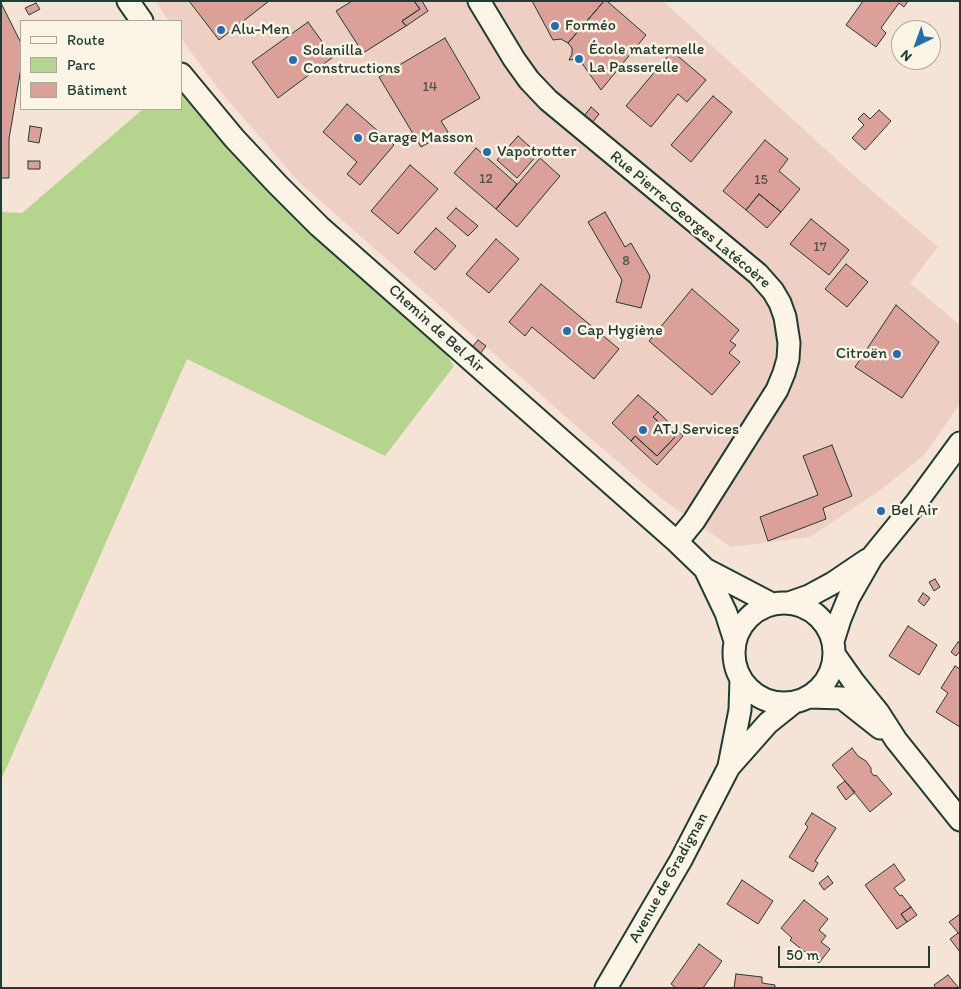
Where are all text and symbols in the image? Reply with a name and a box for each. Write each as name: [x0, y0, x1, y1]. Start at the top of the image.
place label: Forméo: [565, 16, 616, 36]
legend: [20, 20, 182, 110]
place label: Alu-Men: [231, 20, 290, 40]
marker: Forméo: [549, 20, 561, 32]
north arrow: [891, 20, 941, 70]
marker: Alu-Men: [215, 24, 227, 36]
text: Route: [67, 31, 105, 49]
place label: École maternelle La Passerelle: [589, 40, 704, 78]
place label: Solanilla Constructions: [303, 41, 400, 79]
text: N: [897, 46, 916, 65]
marker: École maternelle La Passerelle: [573, 53, 585, 65]
marker: Solanilla Constructions: [287, 54, 299, 66]
text: Parc: [67, 56, 96, 74]
house number: 14: [423, 79, 437, 95]
text: Bâtiment: [67, 81, 127, 99]
place label: Garage Masson: [368, 128, 473, 148]
marker: Garage Masson: [352, 132, 364, 144]
place label: Vapotrotter: [497, 142, 577, 162]
marker: Vapotrotter: [481, 146, 493, 158]
street label: Rue Pierre-Georges Latécoère: [606, 147, 774, 293]
house number: 12: [479, 171, 493, 187]
house number: 15: [754, 172, 768, 188]
house number: 17: [813, 239, 827, 255]
house number: 8: [622, 253, 630, 269]
street label: Chemin de Bel Air: [384, 281, 488, 377]
place label: Cap Hygiène: [577, 321, 663, 341]
marker: Cap Hygiène: [561, 325, 573, 337]
place label: Citroën: [836, 344, 887, 364]
marker: Citroën: [891, 348, 903, 360]
place label: ATJ Services: [653, 420, 739, 440]
marker: ATJ Services: [637, 424, 649, 436]
place label: Bel Air: [891, 501, 938, 521]
marker: Bel Air: [875, 505, 887, 517]
street label: Avenue de Gradignan: [625, 809, 713, 947]
scale bar: [781, 936, 934, 968]
text: 50 m: [786, 946, 819, 964]

